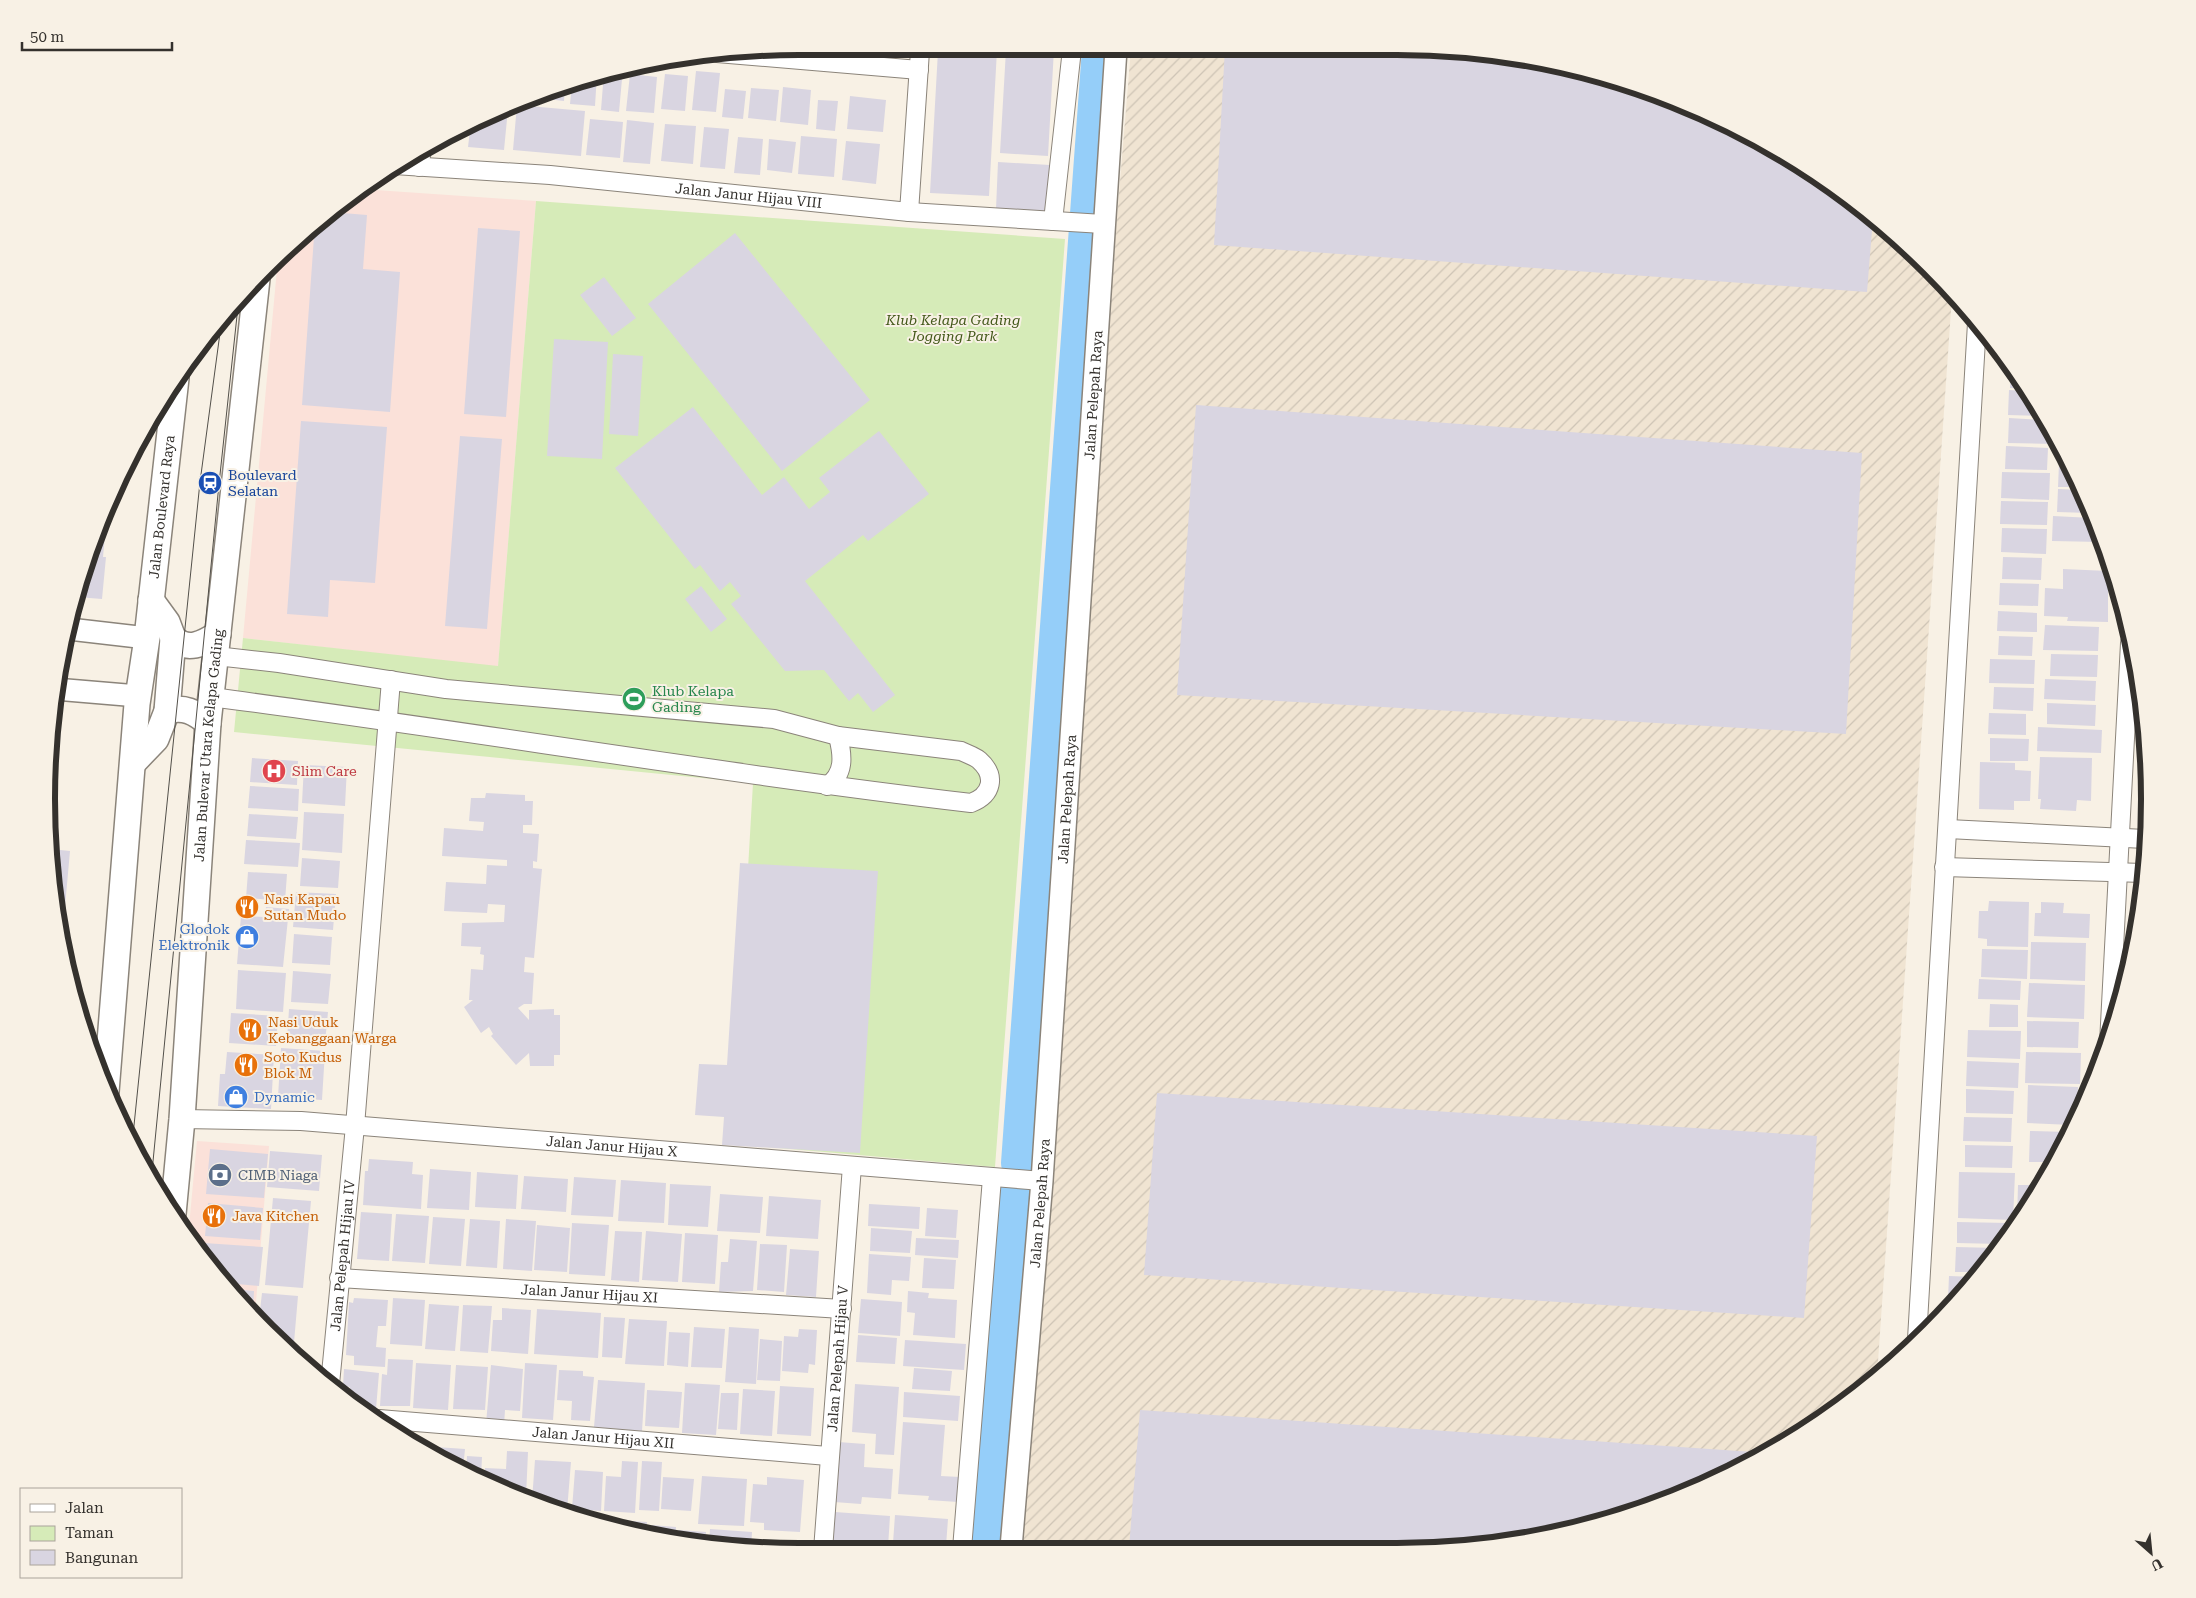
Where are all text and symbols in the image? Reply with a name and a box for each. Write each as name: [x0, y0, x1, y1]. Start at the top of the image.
scale bar: [22, 20, 172, 52]
text: 50 m: [30, 28, 65, 46]
street label: Jalan Janur Hijau VIII: [675, 180, 823, 211]
park label: Klub Kelapa Gading Jogging Park: [885, 312, 1020, 344]
street label: Jalan Pelepah Raya: [1081, 329, 1106, 460]
street label: Jalan Boulevard Raya: [146, 434, 178, 579]
place label: Boulevard Selatan: [228, 467, 297, 499]
station icon: Boulevard Selatan: [197, 470, 223, 496]
street label: Jalan Bulevar Utara Kelapa Gading: [191, 628, 226, 862]
place label: Klub Kelapa Gading: [652, 683, 734, 715]
sports icon: Klub Kelapa Gading: [621, 686, 647, 712]
street label: Jalan Pelepah Raya: [1055, 734, 1079, 864]
hospital icon: Slim Care: [261, 758, 287, 784]
place label: Slim Care: [292, 763, 357, 779]
place label: Nasi Kapau Sutan Mudo: [264, 891, 346, 923]
restaurant icon: Nasi Kapau Sutan Mudo: [234, 894, 260, 920]
place label: Glodok Elektronik: [158, 921, 230, 953]
shop icon: Glodok Elektronik: [234, 924, 260, 950]
place label: Nasi Uduk Kebanggaan Warga: [268, 1014, 397, 1046]
restaurant icon: Nasi Uduk Kebanggaan Warga: [237, 1017, 263, 1043]
place label: Soto Kudus Blok M: [264, 1049, 342, 1081]
restaurant icon: Soto Kudus Blok M: [233, 1052, 259, 1078]
shop icon: Dynamic: [223, 1084, 249, 1110]
place label: Dynamic: [254, 1089, 315, 1105]
street label: Jalan Janur Hijau X: [545, 1133, 679, 1159]
street label: Jalan Pelepah Raya: [1027, 1138, 1053, 1268]
bank icon: CIMB Niaga: [207, 1162, 233, 1188]
place label: CIMB Niaga: [238, 1167, 319, 1183]
street label: Jalan Pelepah Hijau IV: [327, 1179, 358, 1332]
restaurant icon: Java Kitchen: [201, 1203, 227, 1229]
place label: Java Kitchen: [232, 1208, 319, 1224]
street label: Jalan Janur Hijau XI: [520, 1281, 659, 1306]
street label: Jalan Pelepah Hijau V: [824, 1284, 851, 1432]
street label: Jalan Janur Hijau XII: [531, 1424, 675, 1451]
legend: [20, 1488, 182, 1578]
text: Jalan: [65, 1499, 104, 1517]
text: Taman: [65, 1524, 114, 1542]
north arrow: [2126, 1528, 2176, 1578]
text: Bangunan: [65, 1549, 138, 1567]
text: U: [2148, 1555, 2165, 1574]

